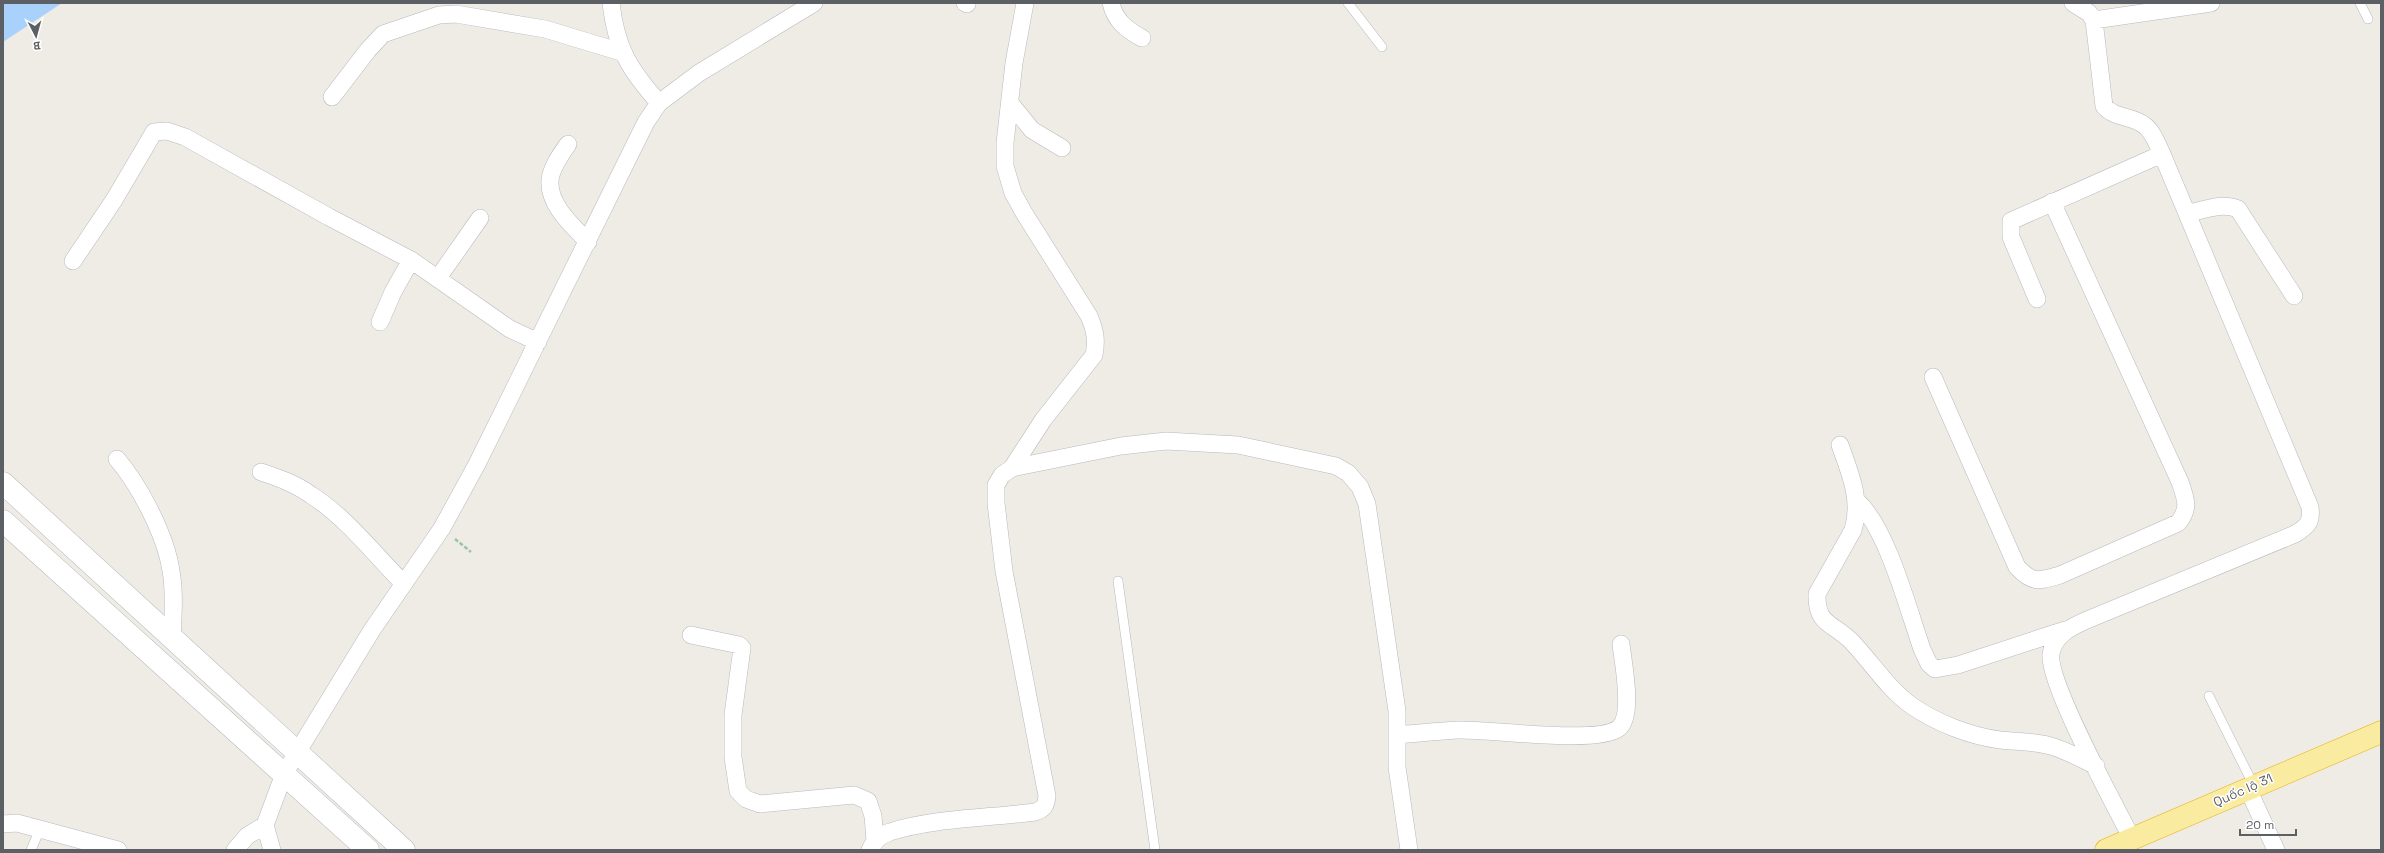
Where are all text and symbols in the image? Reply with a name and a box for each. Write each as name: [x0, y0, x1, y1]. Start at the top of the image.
north arrow: [16, 16, 56, 56]
text: B: [33, 39, 41, 53]
street label: Quốc lộ 31: [2211, 769, 2275, 811]
scale bar: [2240, 811, 2296, 837]
text: 20 m: [2246, 817, 2274, 833]

